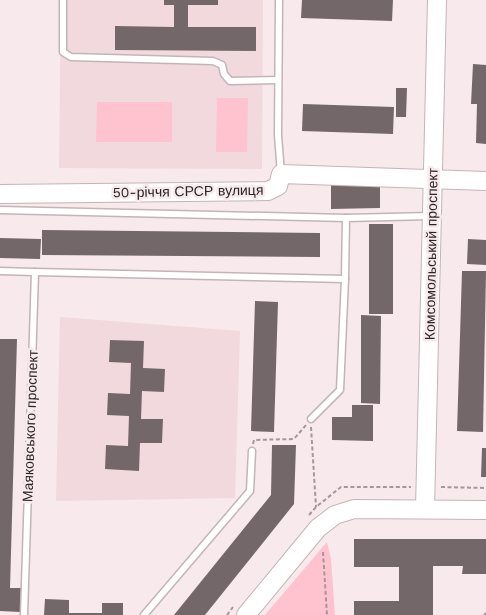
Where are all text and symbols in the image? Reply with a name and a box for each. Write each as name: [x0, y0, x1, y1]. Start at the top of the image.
street label: Комсомольський проспект: [421, 167, 441, 340]
street label: 50-річчя СРСР вулиця: [112, 182, 264, 200]
street label: Маяковського проспект: [19, 349, 41, 502]

